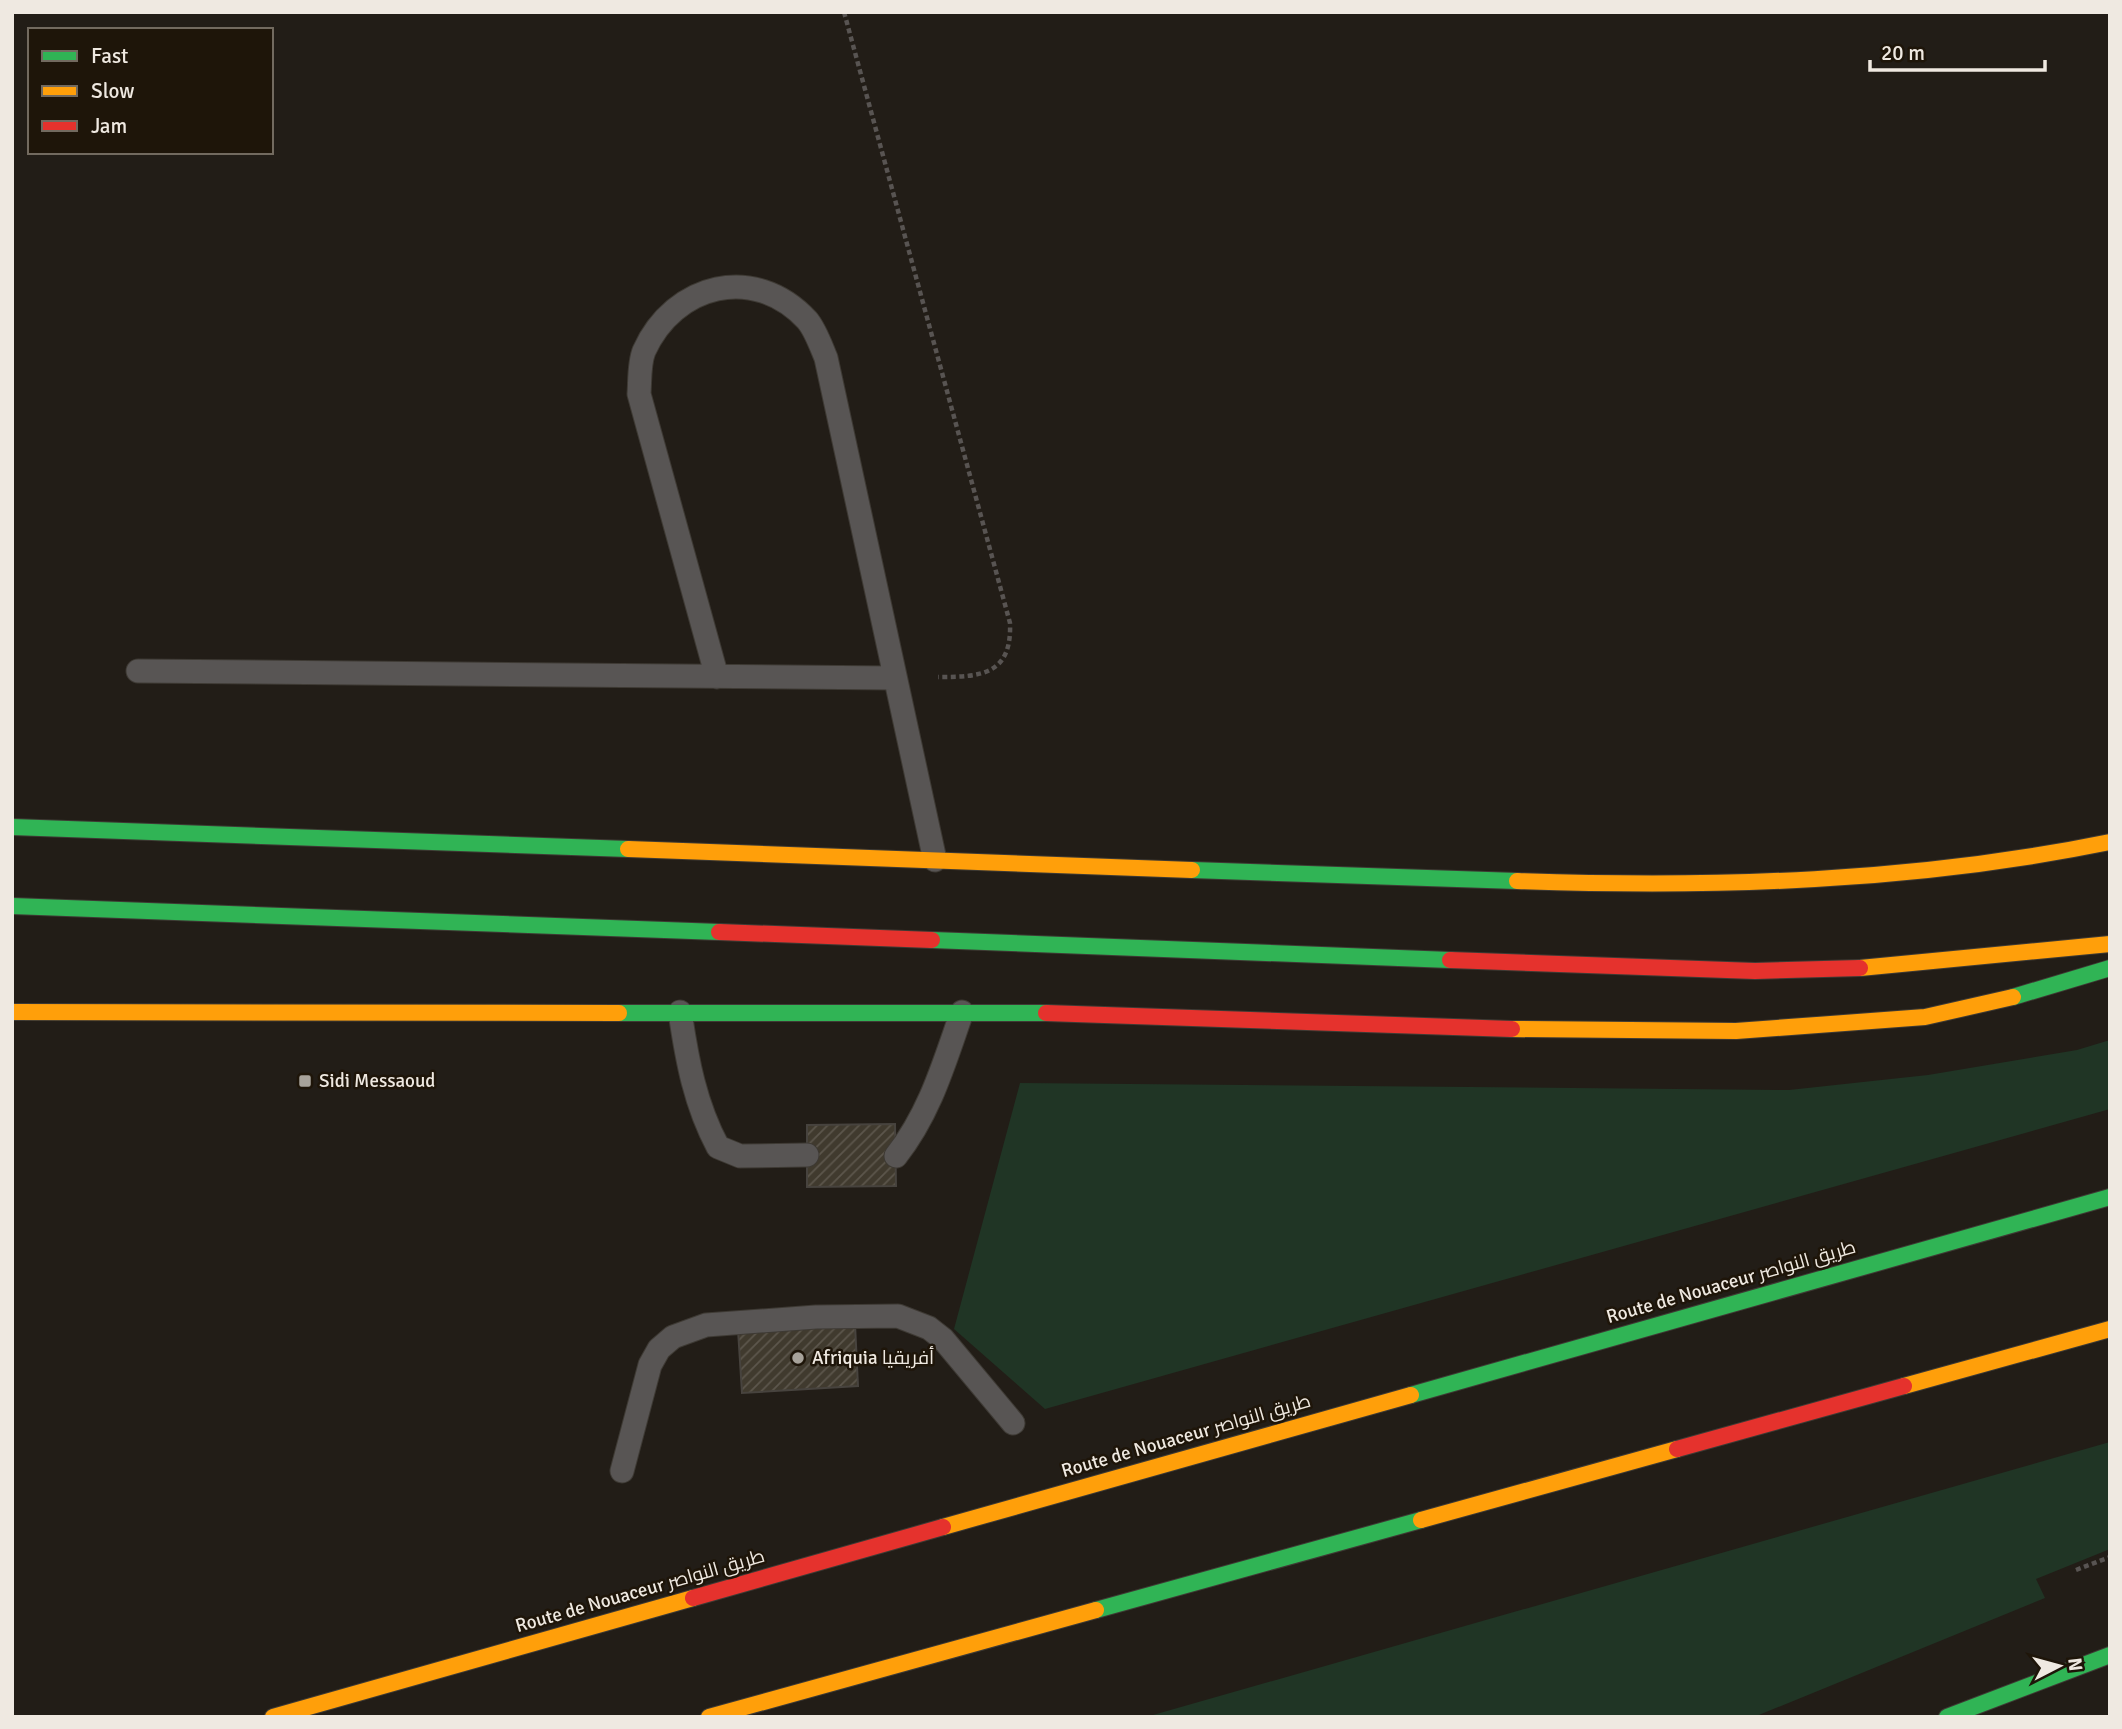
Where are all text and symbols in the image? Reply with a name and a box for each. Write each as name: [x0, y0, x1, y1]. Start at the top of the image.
legend: [28, 28, 273, 154]
scale bar: [1870, 28, 2045, 72]
text: 20 m: [1881, 40, 1925, 66]
text: Fast: [91, 43, 128, 69]
text: Slow: [91, 78, 135, 104]
text: Jam: [91, 113, 127, 139]
place label: Sidi Messaoud: [319, 1069, 435, 1093]
marker: Sidi Messaoud: [297, 1073, 313, 1089]
street label: Route de Nouaceur طريق النواصر: [1604, 1235, 1858, 1329]
place label: Afriquia أفريقيا: [812, 1346, 934, 1370]
marker: Afriquia أفريقيا: [790, 1350, 806, 1366]
street label: Route de Nouaceur طريق النواصر: [1059, 1389, 1313, 1483]
street label: Route de Nouaceur طريق النواصر: [513, 1544, 767, 1638]
north arrow: [2024, 1631, 2094, 1701]
text: N: [2062, 1657, 2088, 1672]

